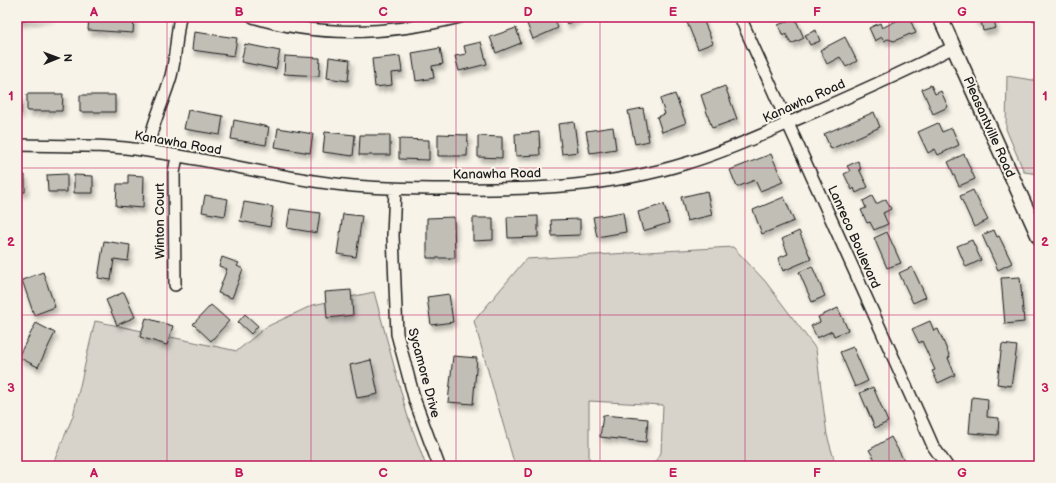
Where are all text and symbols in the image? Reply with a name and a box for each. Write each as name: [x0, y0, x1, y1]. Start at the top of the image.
text: A: [89, 4, 98, 20]
text: B: [234, 4, 244, 20]
text: C: [378, 4, 388, 20]
text: D: [523, 4, 533, 20]
text: E: [669, 4, 678, 20]
text: F: [813, 4, 821, 20]
text: G: [957, 4, 967, 20]
north arrow: [38, 38, 78, 78]
text: N: [61, 54, 74, 62]
street label: Pleasantville Road: [960, 74, 1018, 180]
street label: Kanawha Road: [760, 76, 848, 126]
text: 1: [8, 88, 14, 104]
text: 1: [1042, 88, 1048, 104]
street label: Kanawha Road: [133, 127, 223, 159]
street label: Kanawha Road: [453, 165, 541, 183]
street label: Winton Court: [152, 183, 168, 259]
street label: Lanreco Boulevard: [824, 183, 884, 291]
text: 2: [7, 234, 15, 250]
text: 2: [1041, 234, 1049, 250]
street label: Sycamore Drive: [404, 326, 444, 420]
text: 3: [7, 380, 15, 396]
text: 3: [1041, 380, 1049, 396]
text: A: [89, 465, 98, 481]
text: B: [234, 465, 244, 481]
text: C: [378, 465, 388, 481]
text: D: [523, 465, 533, 481]
text: E: [669, 465, 678, 481]
text: F: [813, 465, 821, 481]
text: G: [957, 465, 967, 481]

